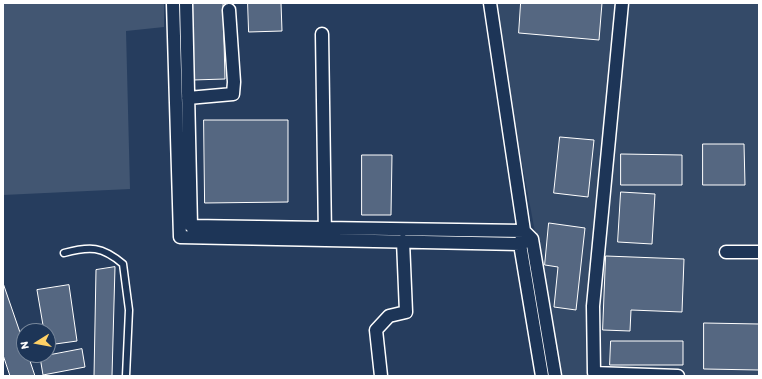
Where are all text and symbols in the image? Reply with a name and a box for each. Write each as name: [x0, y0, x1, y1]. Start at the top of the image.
north arrow: [16, 323, 56, 363]
text: N: [18, 340, 32, 350]

